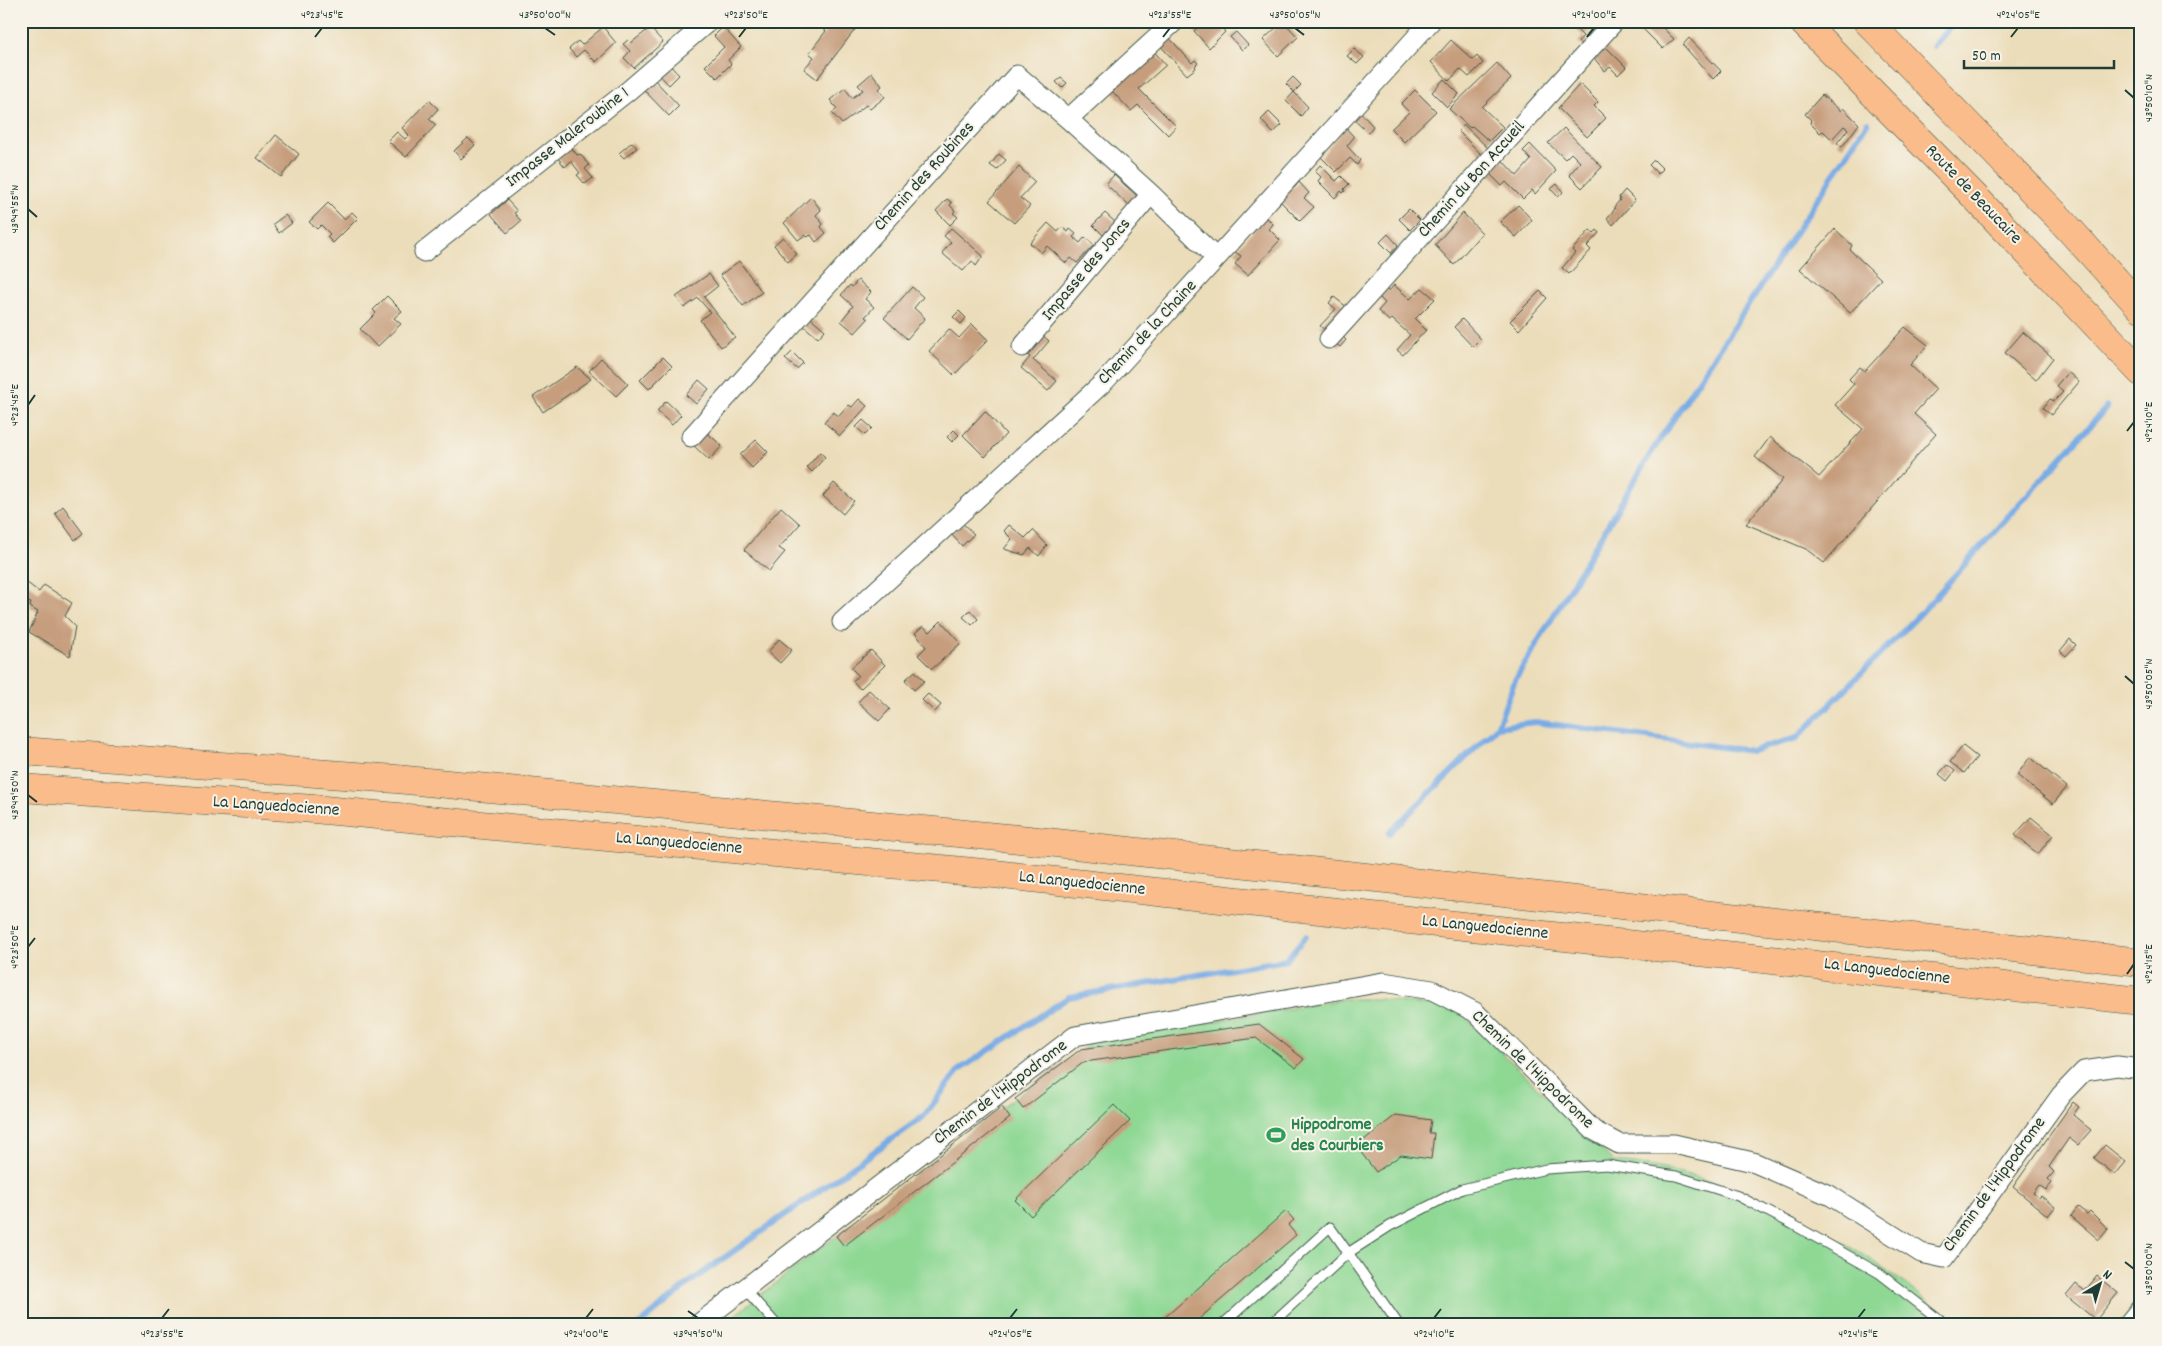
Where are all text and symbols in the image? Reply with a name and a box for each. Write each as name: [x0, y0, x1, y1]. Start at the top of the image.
text: 4°23'45"E: [301, 7, 344, 24]
text: 43°50'00"N: [519, 7, 571, 24]
text: 4°23'50"E: [724, 7, 768, 24]
text: 4°23'55"E: [1149, 7, 1192, 24]
text: 43°50'05"N: [1270, 7, 1321, 24]
text: 4°24'00"E: [1572, 7, 1617, 24]
text: 4°24'05"E: [1996, 7, 2040, 24]
scale bar: [1964, 38, 2114, 70]
text: 50 m: [1972, 46, 2001, 68]
text: 43°50'10"N: [2141, 74, 2158, 122]
street label: Impasse Maleroubine 1: [501, 82, 635, 194]
street label: Chemin du Bon Accueil: [1413, 115, 1532, 244]
street label: Chemin des Roubines: [869, 116, 981, 238]
street label: Route de Beaucaire: [1919, 140, 2027, 250]
text: 43°49'55"N: [7, 185, 24, 233]
street label: Impasse des Joncs: [1036, 213, 1138, 327]
street label: Chemin de la Chaine: [1093, 275, 1203, 391]
text: 4°23'45"E: [7, 383, 24, 426]
text: 4°24'10"E: [2141, 401, 2158, 442]
text: 43°50'05"N: [2141, 658, 2158, 709]
text: 43°49'50"N: [7, 770, 24, 820]
street label: La Languedocienne: [212, 790, 340, 824]
street label: La Languedocienne: [615, 826, 743, 862]
street label: La Languedocienne: [1018, 865, 1147, 903]
street label: La Languedocienne: [1421, 909, 1550, 947]
text: 4°23'50"E: [7, 925, 24, 969]
text: 4°24'15"E: [2141, 944, 2158, 984]
street label: La Languedocienne: [1822, 952, 1952, 992]
street label: Chemin de l'Hippodrome: [1465, 1005, 1599, 1135]
street label: Chemin de l'Hippodrome: [929, 1034, 1073, 1152]
street label: Chemin de l'Hippodrome: [1937, 1112, 2053, 1258]
place label: Hippodrome des Courbiers: [1291, 1113, 1384, 1159]
sports icon: Hippodrome des Courbiers: [1265, 1124, 1287, 1146]
text: 43°50'00"N: [2141, 1243, 2158, 1295]
north arrow: [2074, 1258, 2124, 1308]
text: N: [2098, 1265, 2116, 1285]
text: 4°23'55"E: [141, 1326, 184, 1343]
text: 4°24'00"E: [564, 1326, 609, 1343]
text: 43°49'50"N: [673, 1326, 723, 1343]
text: 4°24'05"E: [988, 1326, 1032, 1343]
text: 4°24'10"E: [1414, 1326, 1455, 1343]
text: 4°24'15"E: [1838, 1326, 1878, 1343]

